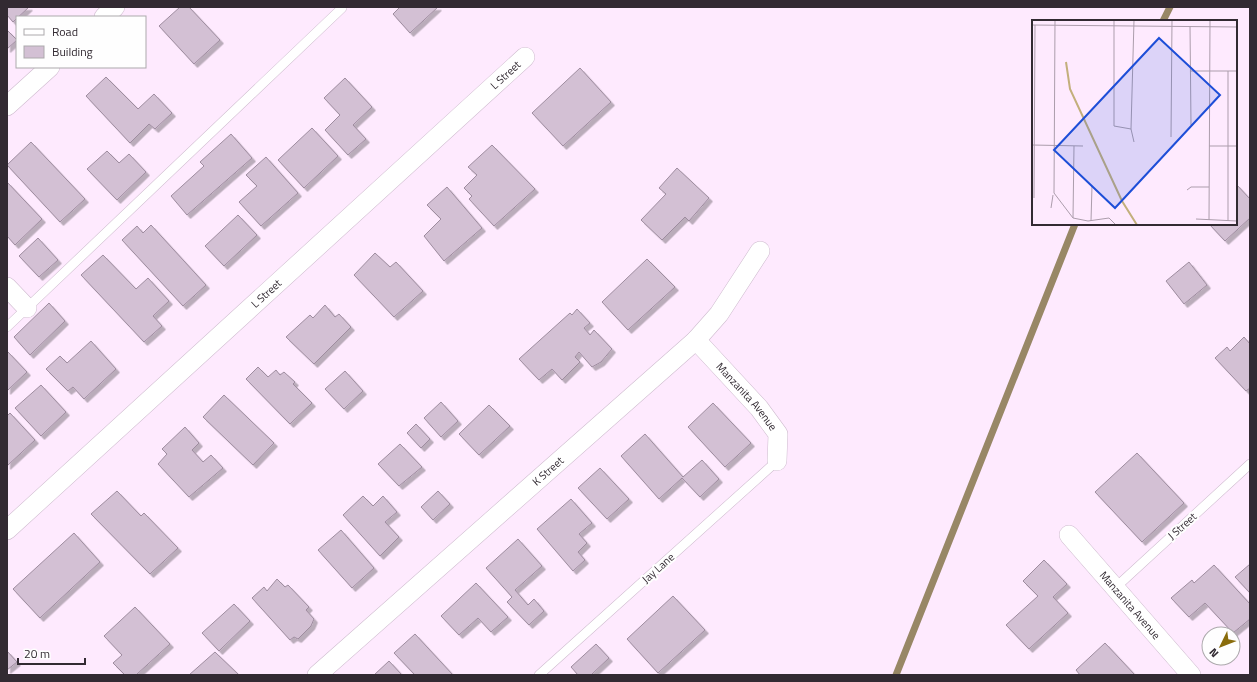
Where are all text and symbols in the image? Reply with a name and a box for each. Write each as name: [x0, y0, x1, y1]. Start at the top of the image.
legend: [16, 16, 146, 68]
inset map: [1032, 20, 1237, 225]
text: Road: [52, 22, 78, 41]
text: Building: [52, 42, 93, 61]
street label: L Street: [487, 57, 524, 93]
street label: L Street: [247, 275, 285, 311]
street label: Manzanita Avenue: [713, 359, 781, 434]
street label: K Street: [529, 453, 567, 489]
street label: J Street: [1164, 509, 1200, 543]
street label: Jay Lane: [638, 549, 678, 587]
street label: Manzanita Avenue: [1096, 568, 1165, 643]
north arrow: [1201, 626, 1241, 666]
scale bar: [18, 640, 85, 666]
text: 20 m: [24, 644, 50, 663]
text: N: [1205, 645, 1222, 661]

